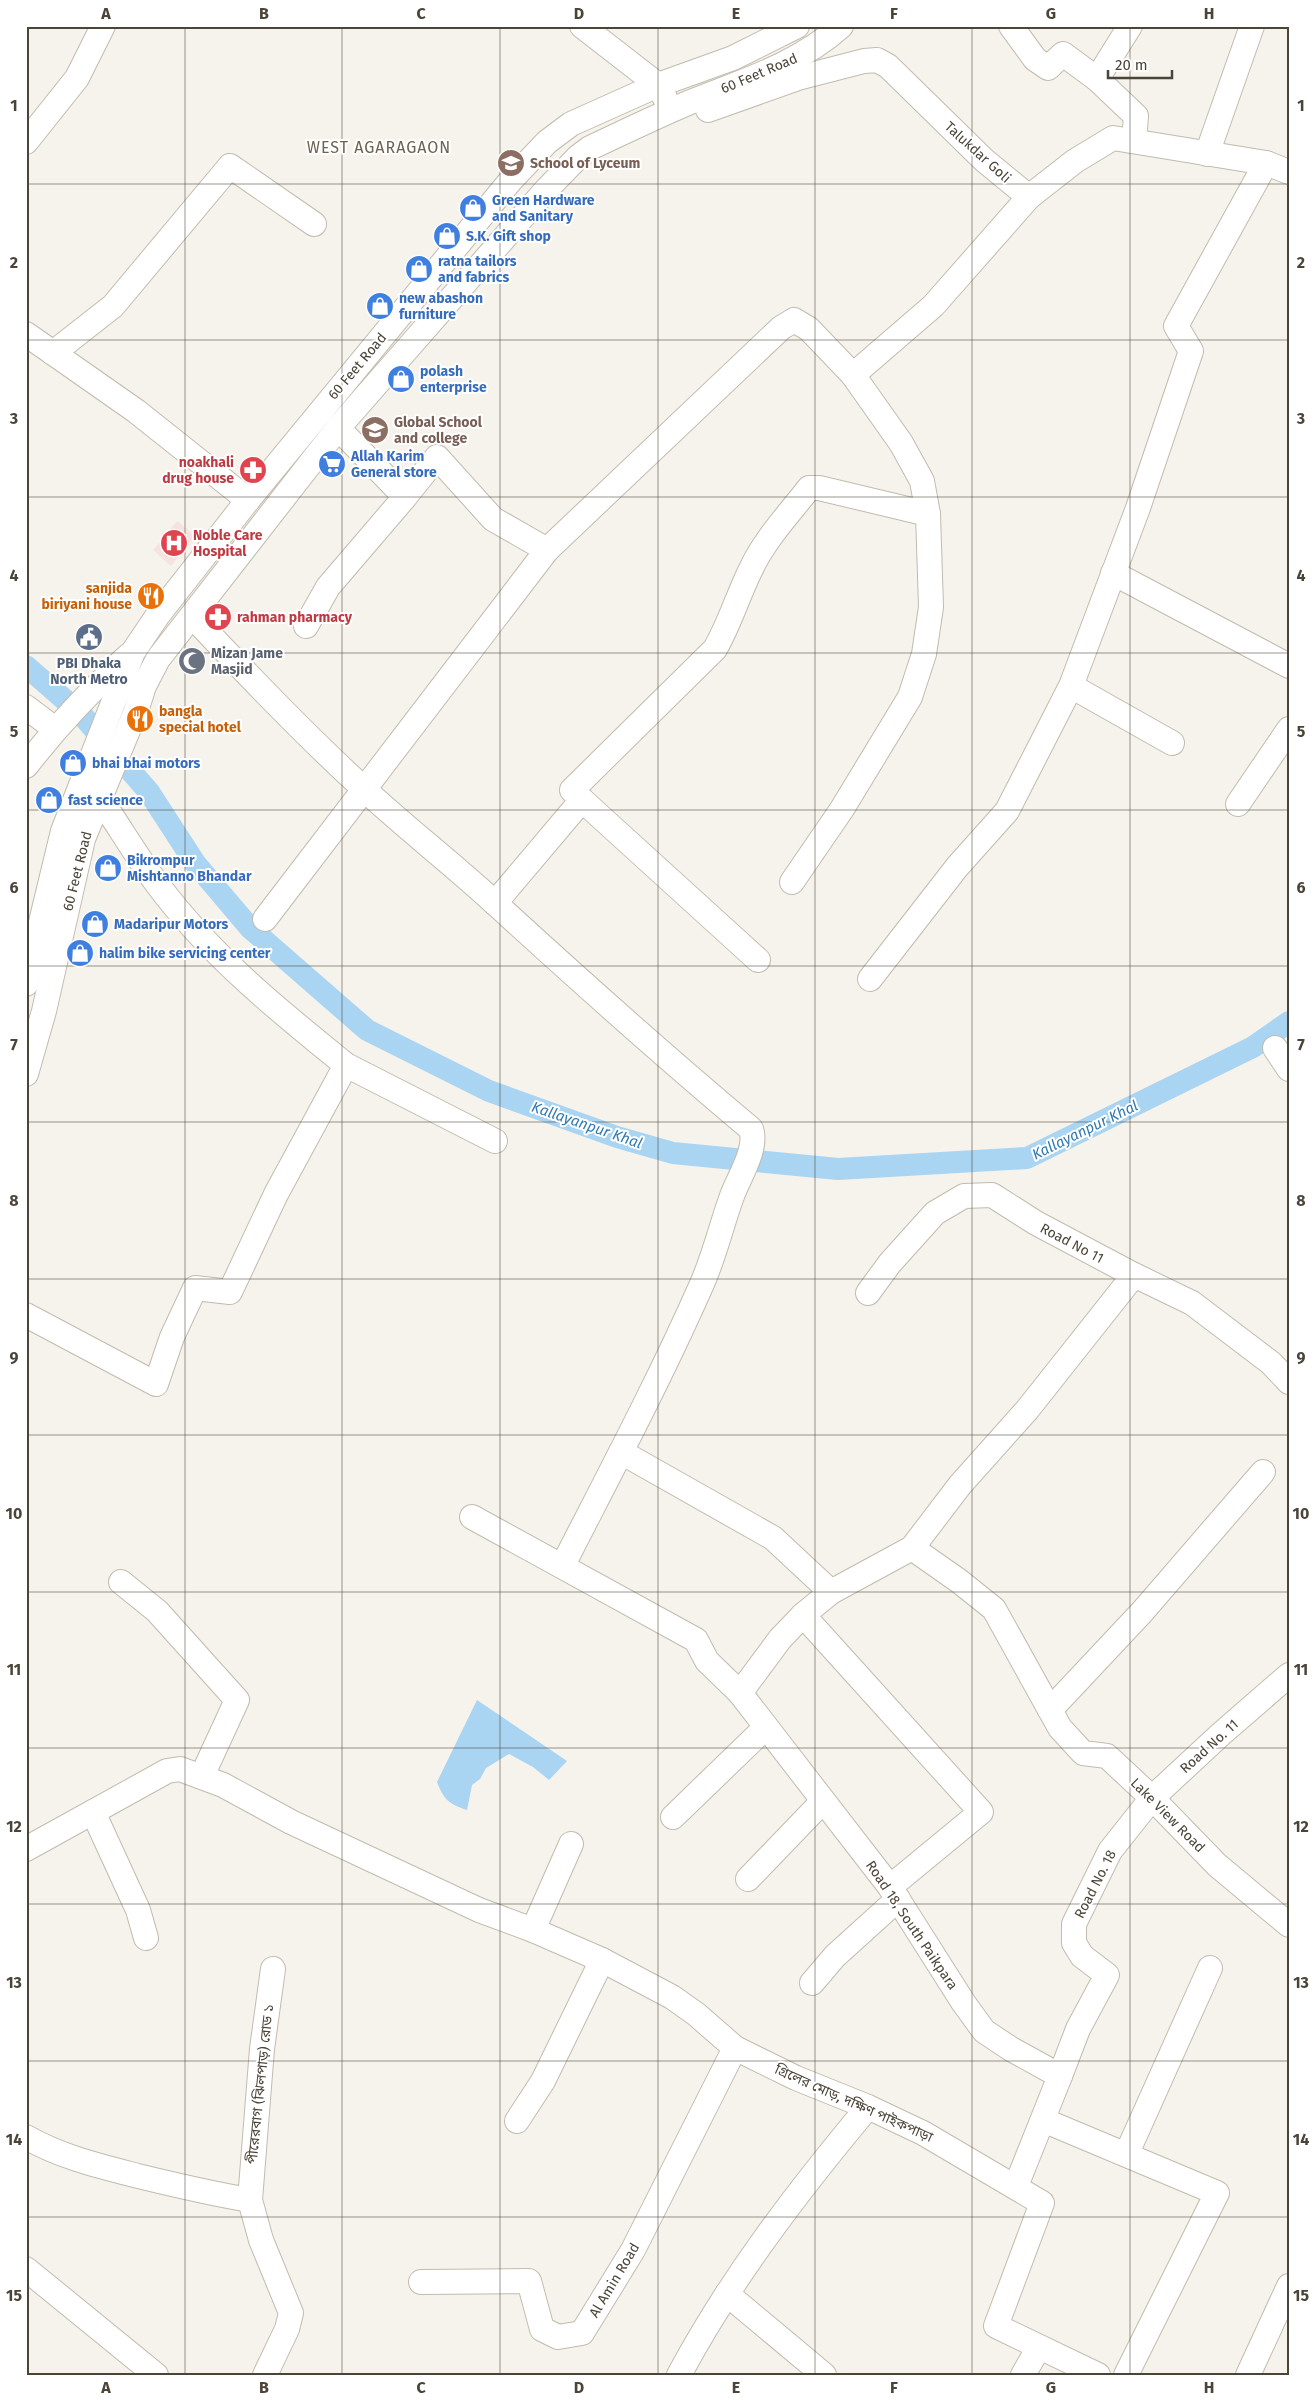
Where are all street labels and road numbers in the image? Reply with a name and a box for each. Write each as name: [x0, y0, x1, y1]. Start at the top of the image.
street label: 60 Feet Road: [718, 50, 800, 97]
street label: Talukdar Goli: [941, 118, 1014, 187]
street label: 60 Feet Road: [325, 330, 390, 403]
street label: 60 Feet Road: [59, 829, 96, 913]
street label: Road No 11: [1037, 1220, 1106, 1267]
street label: Road No. 11: [1177, 1716, 1242, 1777]
street label: Lake View Road: [1127, 1775, 1208, 1856]
street label: Road No. 18: [1071, 1847, 1120, 1921]
street label: Road 18, South Paikpara: [862, 1857, 961, 1993]
street label: পীরেরবাগ (ঝিলপাড়) রোড ১: [244, 2003, 277, 2165]
street label: গ্রিলের মোড়, দক্ষিণ পাইকপাড়া: [771, 2061, 936, 2146]
street label: Al Amin Road: [586, 2240, 643, 2321]

